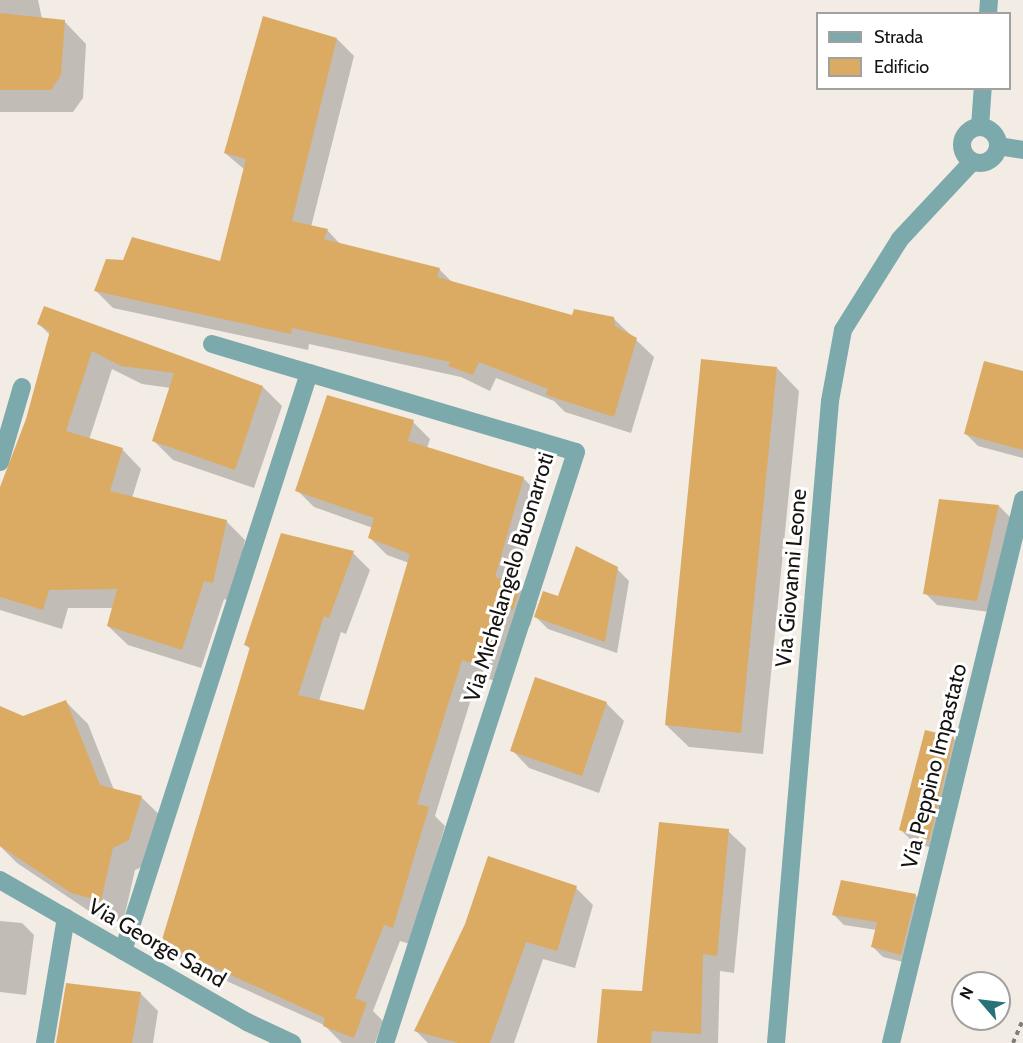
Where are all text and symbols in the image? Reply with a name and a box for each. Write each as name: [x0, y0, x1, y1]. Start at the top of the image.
legend: [816, 12, 1011, 90]
text: Strada: [874, 26, 923, 48]
text: Edificio: [874, 56, 929, 78]
street label: Via Michelangelo Buonarroti: [458, 449, 560, 705]
street label: Via Giovanni Leone: [770, 488, 812, 668]
street label: Via Peppino Impastato: [896, 661, 972, 871]
street label: Via George Sand: [83, 893, 231, 993]
north arrow: [951, 971, 1011, 1031]
text: N: [955, 984, 977, 1003]

